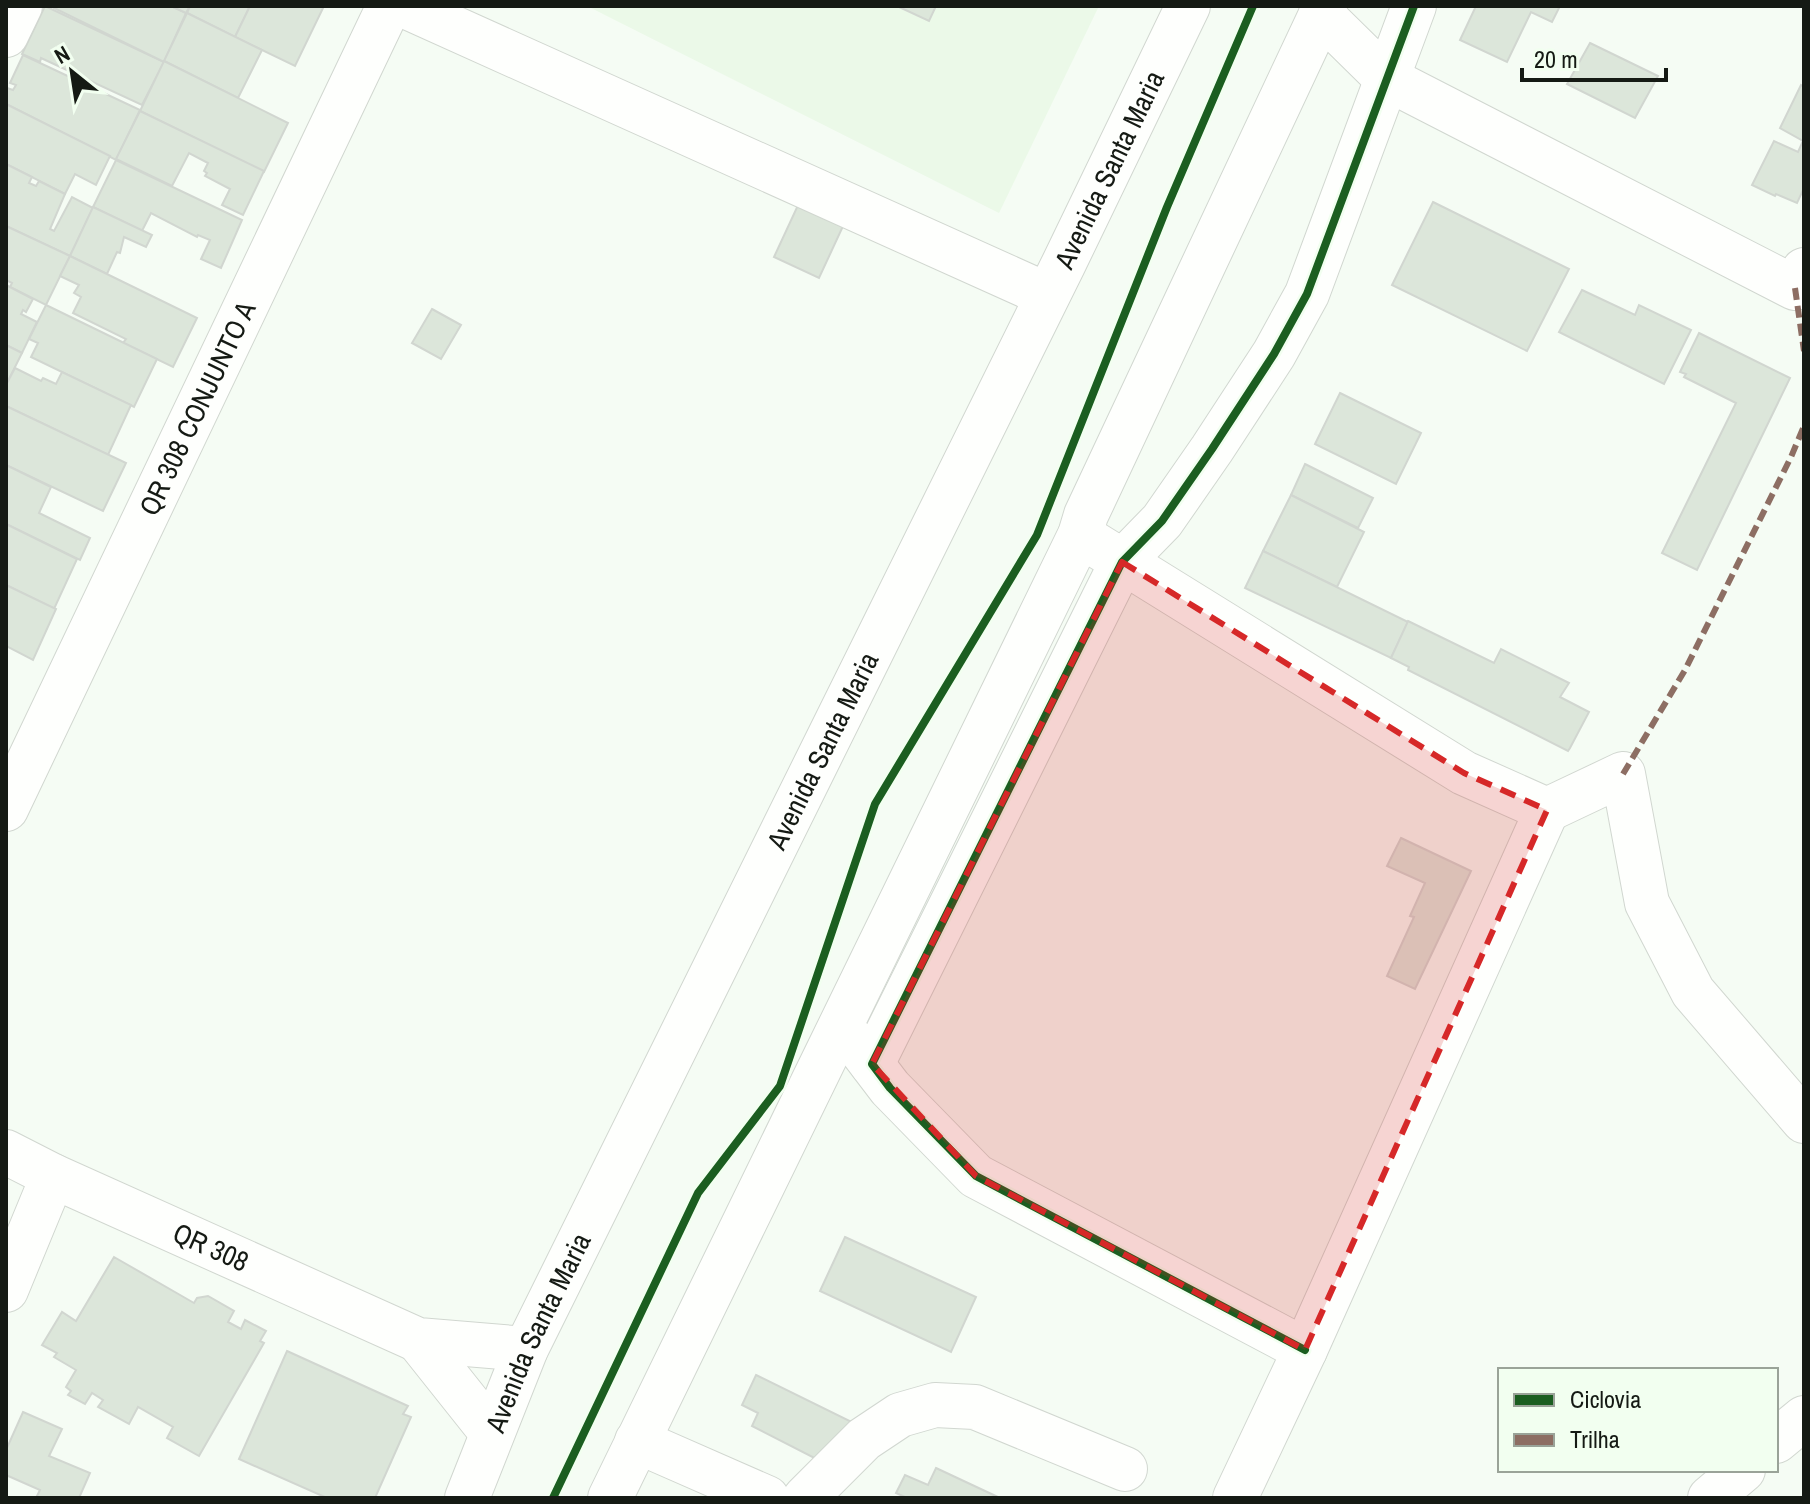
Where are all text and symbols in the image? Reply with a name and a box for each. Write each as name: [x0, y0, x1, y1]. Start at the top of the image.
north arrow: [32, 32, 112, 112]
scale bar: [1522, 32, 1666, 82]
text: N: [49, 38, 75, 71]
text: 20 m: [1534, 43, 1578, 75]
street label: Avenida Santa Maria: [1045, 64, 1173, 276]
street label: QR 308 CONJUNTO A: [130, 294, 265, 522]
street label: Avenida Santa Maria: [757, 645, 887, 857]
street label: QR 308: [167, 1213, 255, 1281]
street label: Avenida Santa Maria: [476, 1226, 600, 1439]
legend: [1498, 1368, 1778, 1472]
text: Ciclovia: [1570, 1383, 1641, 1415]
text: Trilha: [1570, 1423, 1620, 1455]

